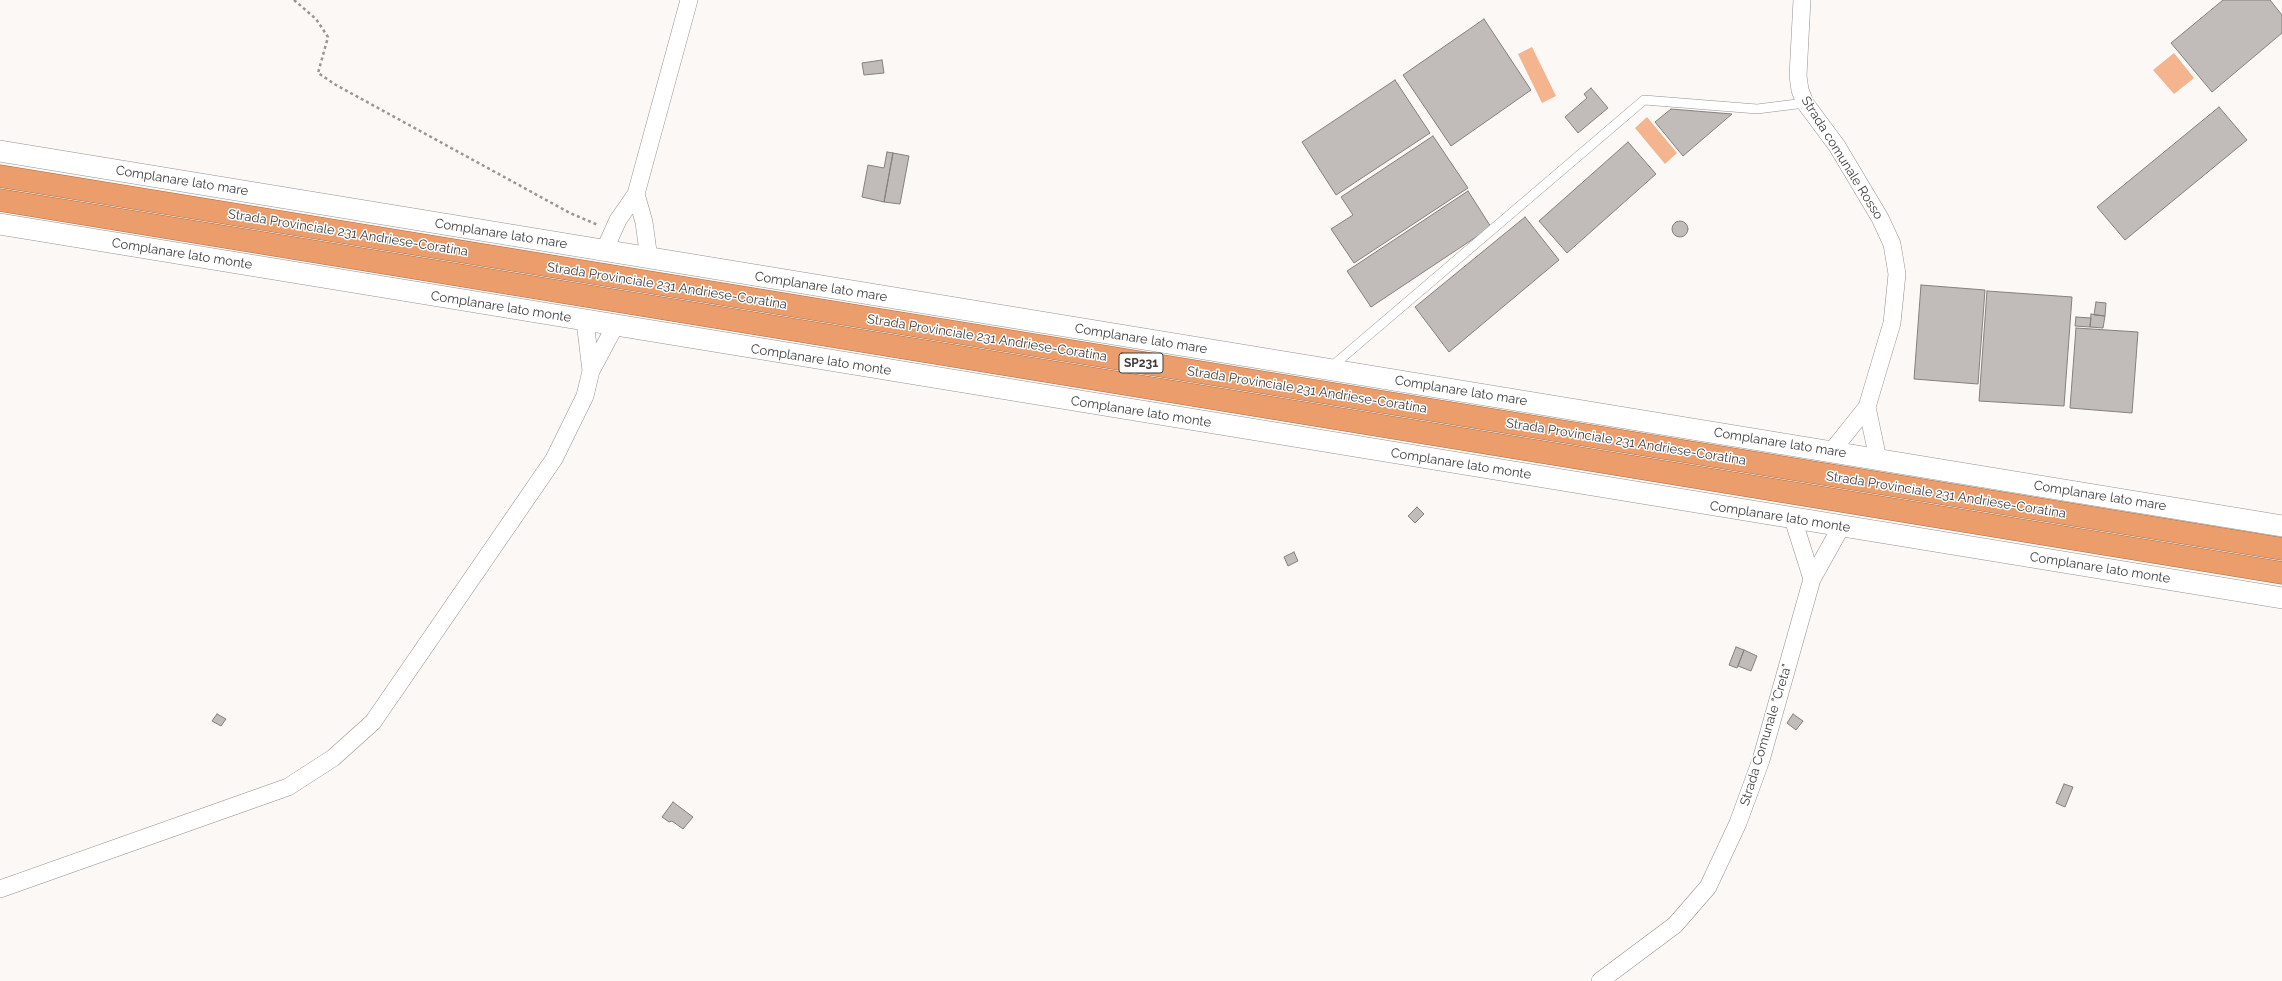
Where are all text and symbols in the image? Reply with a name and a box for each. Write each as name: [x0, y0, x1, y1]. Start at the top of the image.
street label: Strada comunale Rosso: [1798, 94, 1886, 222]
street label: Complanare lato mare: [115, 163, 249, 199]
street label: Strada Provinciale 231 Andriese-Coratina: [227, 206, 469, 260]
street label: Complanare lato mare: [434, 216, 568, 252]
street label: Complanare lato monte: [111, 235, 253, 273]
street label: Strada Provinciale 231 Andriese-Coratina: [546, 259, 788, 313]
street label: Complanare lato mare: [754, 269, 888, 305]
street label: Complanare lato monte: [430, 288, 572, 326]
street label: Strada Provinciale 231 Andriese-Coratina: [866, 311, 1108, 365]
street label: Complanare lato mare: [1074, 321, 1208, 357]
street label: Complanare lato monte: [750, 341, 892, 379]
road number: SP231: [1119, 353, 1163, 373]
street label: Strada Provinciale 231 Andriese-Coratina: [1186, 363, 1428, 417]
street label: Complanare lato mare: [1394, 373, 1528, 409]
street label: Complanare lato monte: [1070, 393, 1212, 431]
street label: Strada Provinciale 231 Andriese-Coratina: [1505, 415, 1747, 469]
street label: Complanare lato mare: [1713, 425, 1847, 461]
street label: Complanare lato monte: [1390, 445, 1532, 483]
street label: Strada Provinciale 231 Andriese-Coratina: [1825, 468, 2067, 522]
street label: Complanare lato mare: [2033, 478, 2167, 514]
street label: Complanare lato monte: [1709, 498, 1851, 536]
street label: Complanare lato monte: [2029, 549, 2171, 587]
street label: Strada Comunale "Creta": [1737, 662, 1795, 808]

